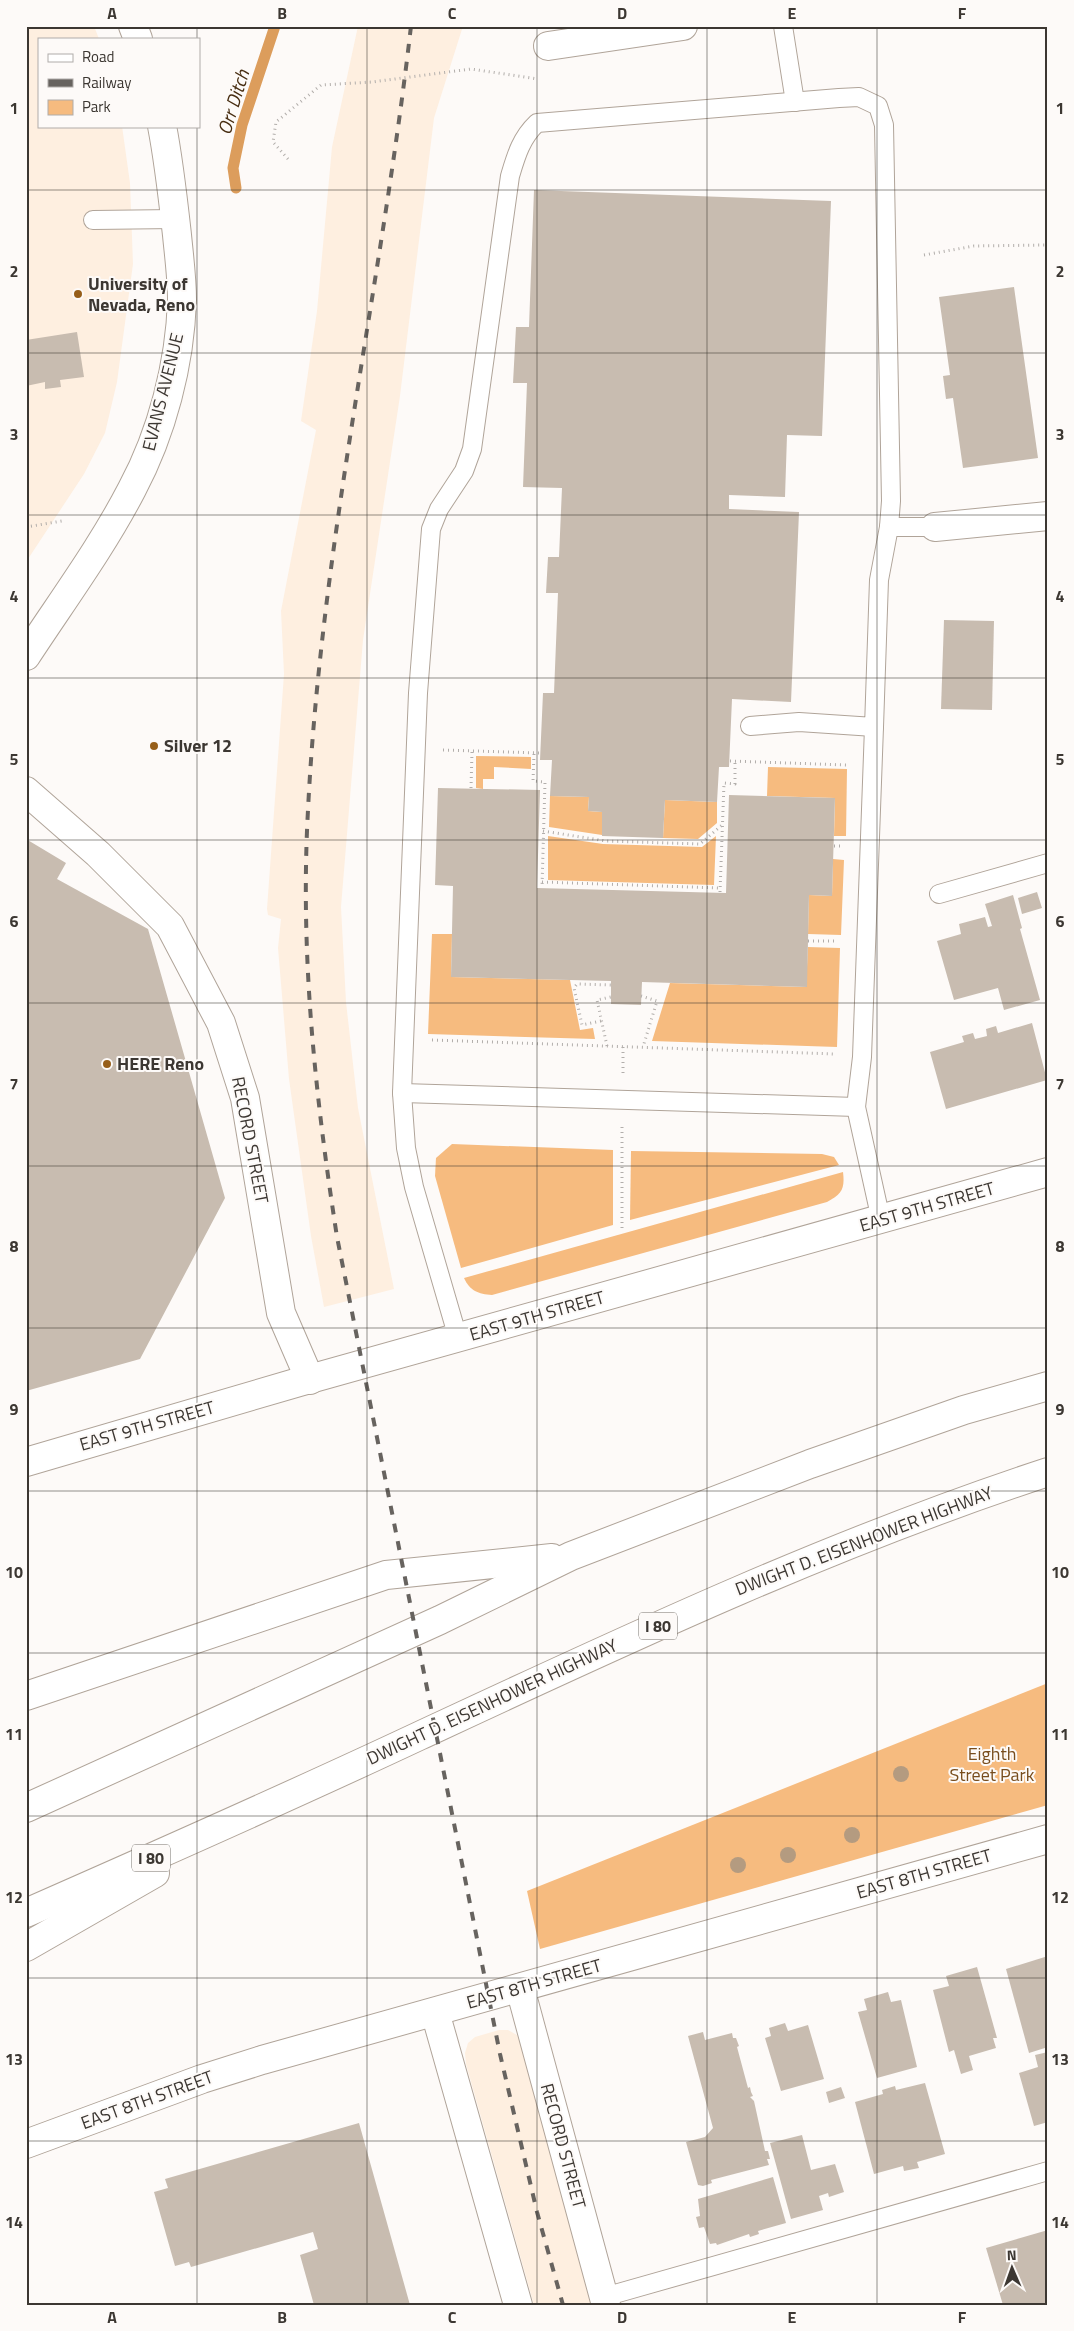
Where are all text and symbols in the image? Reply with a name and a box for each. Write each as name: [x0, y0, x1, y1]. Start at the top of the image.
text: A: [107, 1, 117, 25]
text: B: [277, 1, 287, 25]
text: C: [448, 1, 457, 25]
text: D: [617, 1, 627, 25]
text: E: [788, 1, 797, 25]
text: F: [958, 1, 967, 25]
legend: [38, 38, 200, 128]
text: Road: [82, 45, 114, 68]
water label: Orr Ditch: [209, 65, 256, 138]
text: Railway: [82, 71, 132, 94]
text: Park: [82, 95, 111, 118]
text: 1: [10, 96, 18, 120]
text: 1: [1056, 96, 1064, 120]
text: 2: [10, 259, 18, 283]
text: 2: [1056, 259, 1064, 283]
place label: University of Nevada, Reno: [88, 270, 195, 318]
marker: University of Nevada, Reno: [72, 288, 84, 300]
street label: EVANS AVENUE: [135, 330, 190, 454]
text: 3: [10, 422, 18, 446]
text: 3: [1056, 422, 1064, 446]
text: 4: [10, 584, 19, 608]
text: 4: [1056, 584, 1065, 608]
place label: Silver 12: [164, 732, 232, 759]
marker: Silver 12: [148, 740, 160, 752]
text: 5: [10, 747, 19, 771]
text: 5: [1056, 747, 1065, 771]
text: 6: [10, 909, 19, 933]
text: 6: [1056, 909, 1065, 933]
place label: HERE Reno: [117, 1050, 204, 1077]
marker: HERE Reno: [101, 1058, 113, 1070]
text: 7: [10, 1072, 18, 1096]
text: 7: [1056, 1072, 1064, 1096]
street label: RECORD STREET: [225, 1074, 276, 1206]
street label: EAST 9TH STREET: [856, 1174, 998, 1239]
text: 8: [10, 1234, 19, 1258]
text: 8: [1056, 1234, 1065, 1258]
street label: EAST 9TH STREET: [466, 1283, 608, 1348]
street label: EAST 9TH STREET: [76, 1393, 218, 1458]
text: 9: [10, 1397, 19, 1421]
text: 9: [1056, 1397, 1065, 1421]
street label: DWIGHT D. EISENHOWER HIGHWAY: [731, 1479, 997, 1602]
text: 10: [5, 1560, 23, 1584]
text: 10: [1051, 1560, 1069, 1584]
road number: I 80: [639, 1612, 677, 1640]
street label: DWIGHT D. EISENHOWER HIGHWAY: [362, 1631, 622, 1772]
text: 11: [5, 1722, 23, 1746]
text: 11: [1051, 1722, 1069, 1746]
park label: Eighth Street Park: [950, 1740, 1035, 1788]
street label: EAST 8TH STREET: [853, 1841, 995, 1906]
road number: I 80: [132, 1845, 170, 1872]
text: 12: [5, 1885, 23, 1909]
text: 12: [1051, 1885, 1069, 1909]
street label: EAST 8TH STREET: [463, 1951, 605, 2016]
text: 13: [5, 2047, 23, 2071]
text: 13: [1051, 2047, 1069, 2071]
street label: EAST 8TH STREET: [77, 2063, 217, 2136]
street label: RECORD STREET: [534, 2080, 593, 2212]
text: 14: [5, 2210, 23, 2234]
text: 14: [1051, 2210, 1069, 2234]
north arrow: [986, 2244, 1036, 2294]
text: N: [1006, 2244, 1017, 2265]
text: A: [107, 2305, 117, 2329]
text: B: [277, 2305, 287, 2329]
text: C: [448, 2305, 457, 2329]
text: D: [617, 2305, 627, 2329]
text: E: [788, 2305, 797, 2329]
text: F: [958, 2305, 967, 2329]

